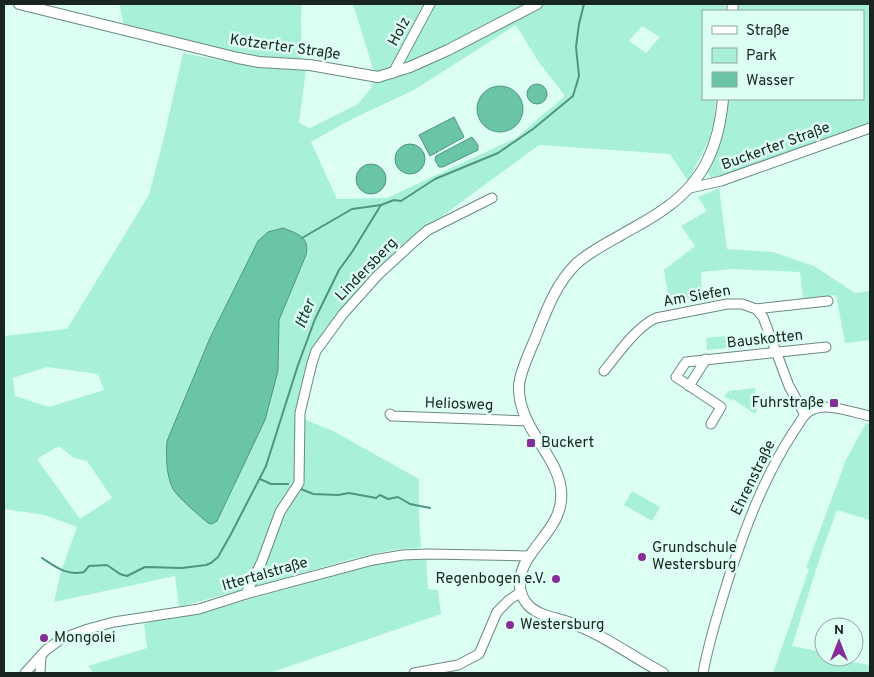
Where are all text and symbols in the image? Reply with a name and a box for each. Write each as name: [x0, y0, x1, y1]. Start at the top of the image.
legend: [702, 10, 864, 100]
street label: Holz: [384, 14, 416, 50]
text: Straße: [746, 22, 790, 41]
street label: Kotzerter Straße: [228, 31, 342, 65]
text: Park: [746, 47, 777, 66]
text: Wasser: [746, 72, 794, 91]
street label: Buckerter Straße: [719, 119, 833, 175]
street label: Lindersberg: [332, 234, 402, 306]
street label: Am Siefen: [662, 282, 732, 312]
water label: Itter: [291, 295, 321, 331]
street label: Bauskotten: [726, 327, 804, 353]
street label: Heliosweg: [424, 394, 494, 416]
place label: Fuhrstraße: [752, 394, 824, 413]
marker: Fuhrstraße: [828, 397, 840, 409]
place label: Buckert: [541, 434, 594, 453]
marker: Buckert: [525, 437, 537, 449]
street label: Ehrenstraße: [728, 437, 780, 519]
place label: Grundschule Westersburg: [652, 539, 737, 575]
marker: Grundschule Westersburg: [636, 551, 648, 563]
street label: Ittertalstraße: [220, 554, 310, 596]
place label: Regenbogen e.V.: [436, 570, 546, 589]
marker: Regenbogen e.V.: [550, 573, 562, 585]
place label: Westersburg: [520, 616, 604, 635]
north arrow: [814, 617, 864, 667]
marker: Westersburg: [504, 619, 516, 631]
text: N: [834, 622, 844, 639]
place label: Mongolei: [54, 629, 116, 648]
marker: Mongolei: [38, 632, 50, 644]

